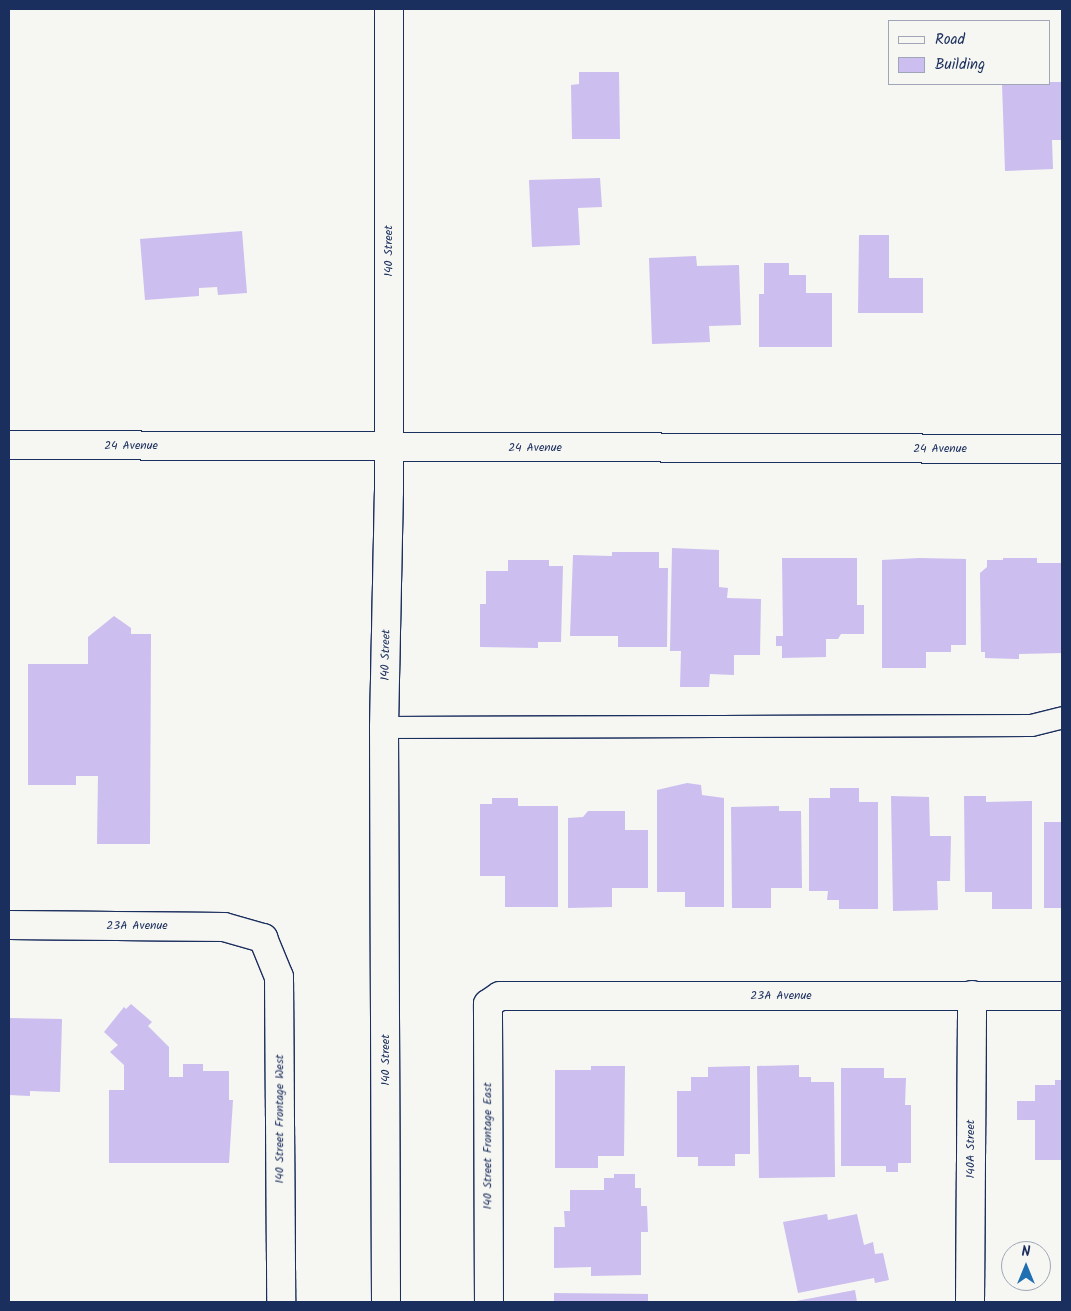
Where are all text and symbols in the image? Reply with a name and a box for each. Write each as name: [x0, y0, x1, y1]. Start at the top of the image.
legend: [888, 20, 1051, 85]
text: Road: [935, 28, 965, 52]
text: Building: [935, 53, 985, 77]
street label: 140 Street: [382, 225, 396, 277]
street label: 24 Avenue: [104, 439, 158, 453]
street label: 24 Avenue: [508, 441, 562, 455]
street label: 24 Avenue: [913, 442, 967, 456]
street label: 140 Street: [378, 629, 394, 681]
street label: 23A Avenue: [106, 919, 168, 933]
street label: 23A Avenue: [750, 989, 812, 1003]
street label: 140 Street: [379, 1034, 393, 1086]
street label: 140 Street Frontage West: [273, 1054, 287, 1184]
street label: 140 Street Frontage East: [481, 1082, 495, 1210]
street label: 140A Street: [964, 1120, 978, 1178]
north arrow: [1001, 1241, 1051, 1291]
text: N: [1022, 1241, 1030, 1263]

